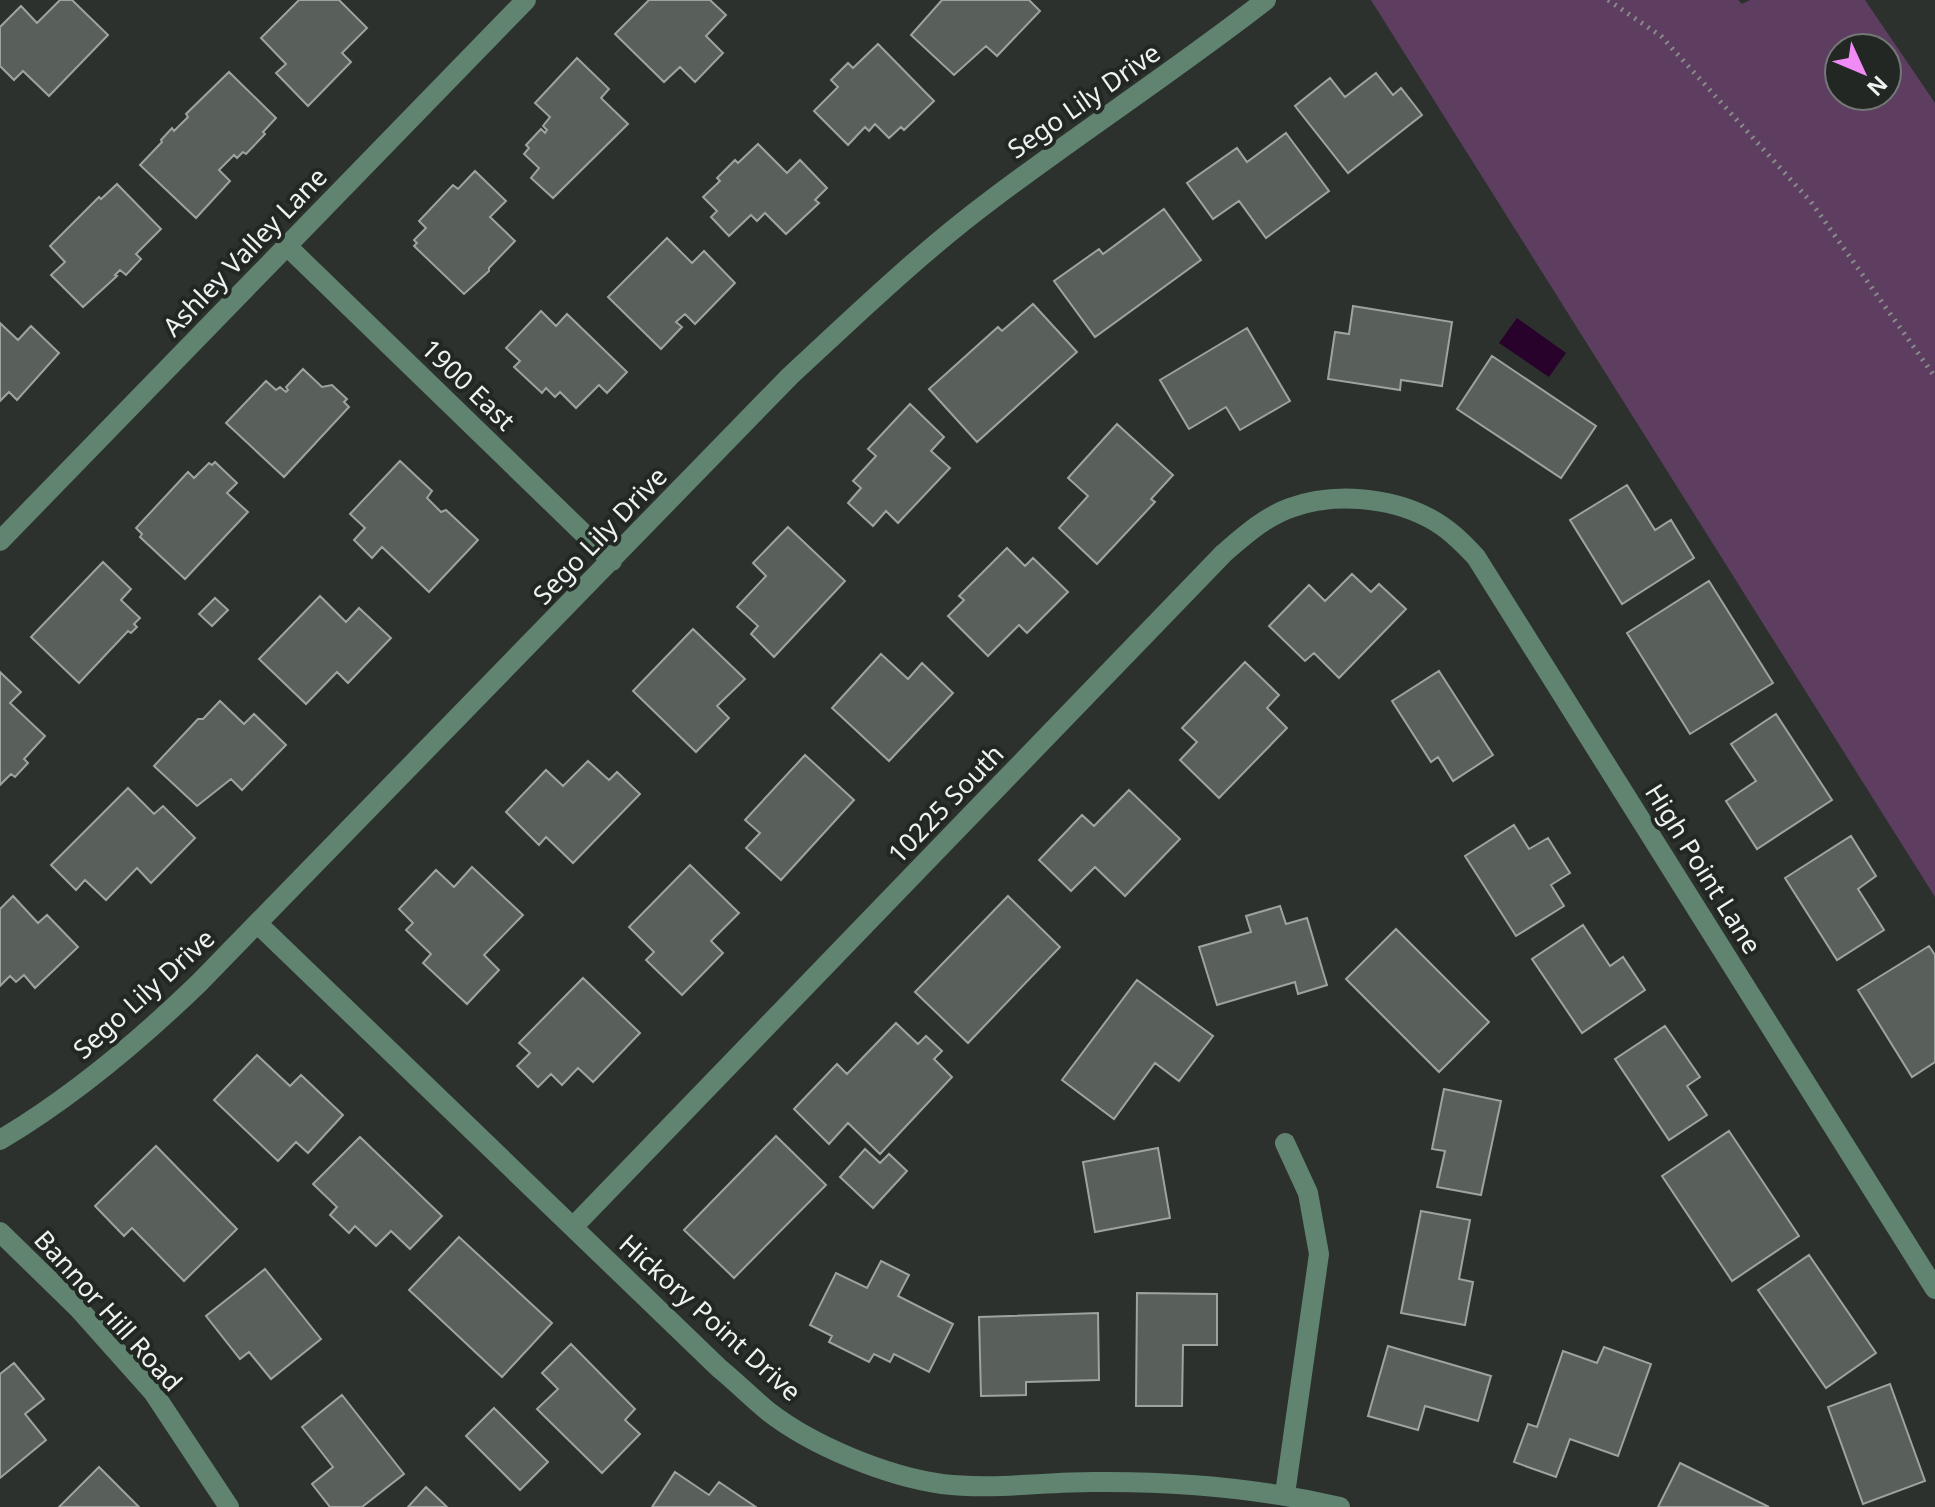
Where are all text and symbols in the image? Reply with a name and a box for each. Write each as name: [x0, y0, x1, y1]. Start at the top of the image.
north arrow: [1823, 32, 1903, 112]
street label: Sego Lily Drive: [1000, 34, 1167, 166]
text: N: [1861, 70, 1895, 103]
street label: Ashley Valley Lane: [154, 159, 334, 344]
street label: 1900 East: [414, 331, 523, 438]
street label: Sego Lily Drive: [524, 458, 674, 612]
street label: 10225 South: [879, 736, 1011, 871]
street label: High Point Lane: [1637, 777, 1771, 960]
street label: Sego Lily Drive: [65, 920, 222, 1066]
street label: Bannor Hill Road: [27, 1222, 191, 1399]
street label: Hickory Point Drive: [612, 1226, 809, 1409]

